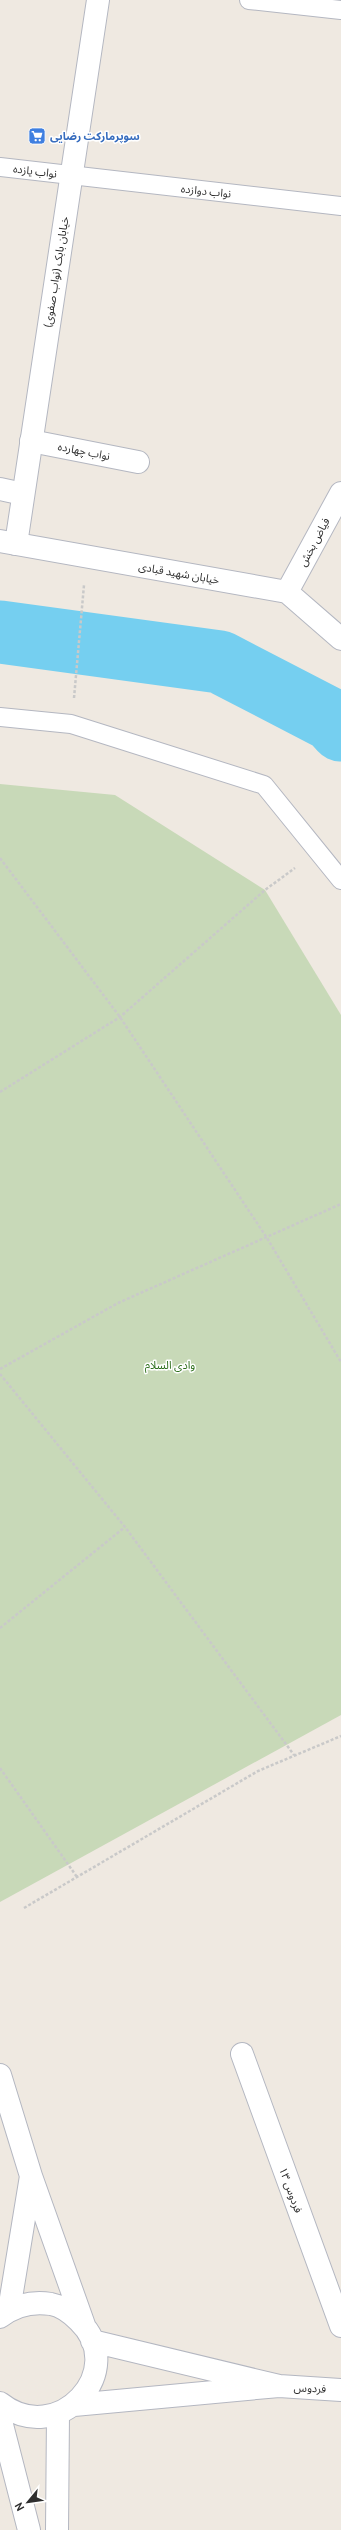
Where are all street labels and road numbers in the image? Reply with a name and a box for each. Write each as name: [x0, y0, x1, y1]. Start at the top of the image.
street label: نواب یازده: [12, 161, 58, 181]
street label: نواب دوازده: [180, 181, 232, 201]
street label: خیابان بابک (نواب صفوی): [40, 215, 72, 329]
street label: نواب چهارده: [57, 439, 111, 464]
street label: فیاض بخش: [295, 515, 333, 569]
street label: خیابان شهید قبادی: [137, 559, 221, 587]
street label: فردوس ۱۳: [276, 2165, 306, 2215]
street label: فردوس: [293, 2380, 327, 2396]

